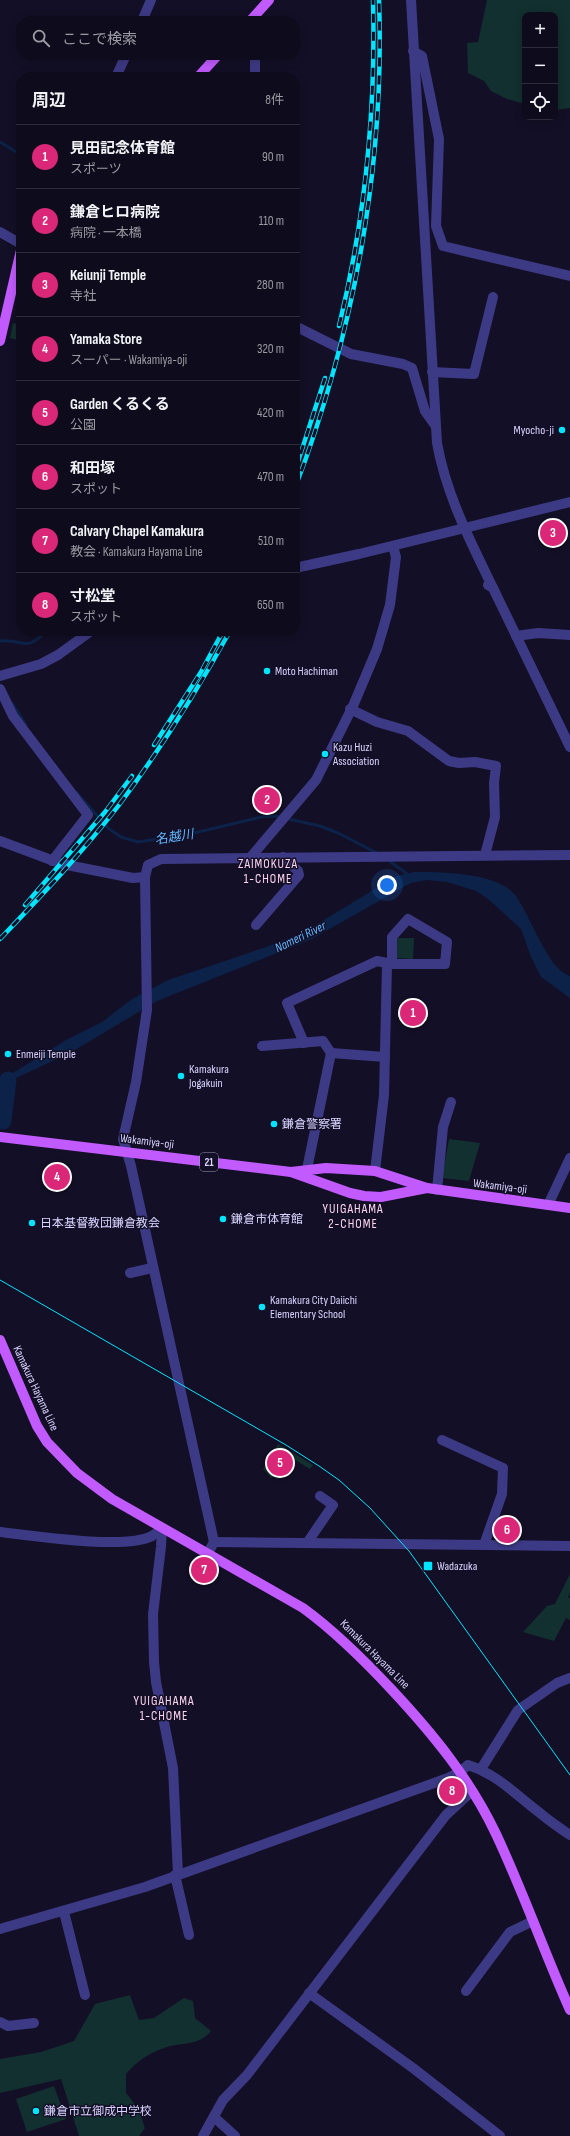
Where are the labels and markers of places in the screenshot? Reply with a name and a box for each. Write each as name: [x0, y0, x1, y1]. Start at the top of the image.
place label: Myocho-ji: [514, 423, 554, 438]
marker: Myocho-ji: [557, 425, 567, 435]
pin: 3: [540, 518, 566, 548]
place label: Moto Hachiman: [275, 664, 338, 679]
marker: Moto Hachiman: [262, 666, 272, 676]
place label: Kazu Huzi Association: [332, 740, 379, 769]
marker: Kazu Huzi Association: [320, 749, 330, 759]
pin: 2: [254, 785, 280, 815]
pin: 1: [400, 998, 426, 1028]
place label: Enmeiji Temple: [16, 1047, 76, 1062]
marker: Enmeiji Temple: [3, 1049, 13, 1059]
place label: Kamakura Jogakuin: [188, 1062, 229, 1091]
marker: Kamakura Jogakuin: [176, 1071, 186, 1081]
place label: 鎌倉警察署: [282, 1117, 342, 1132]
marker: 鎌倉警察署: [269, 1119, 279, 1129]
pin: 4: [44, 1162, 70, 1192]
place label: 鎌倉市体育館: [231, 1212, 303, 1227]
marker: 鎌倉市体育館: [218, 1214, 228, 1224]
place label: 日本基督教団鎌倉教会: [40, 1216, 160, 1231]
marker: 日本基督教団鎌倉教会: [27, 1218, 37, 1228]
place label: Kamakura City Daiichi Elementary School: [270, 1293, 357, 1322]
marker: Kamakura City Daiichi Elementary School: [257, 1302, 267, 1312]
pin: 5: [267, 1448, 293, 1478]
pin: 6: [494, 1515, 520, 1545]
pin: 7: [191, 1555, 217, 1585]
place label: Wadazuka: [437, 1559, 478, 1574]
marker: Wadazuka: [422, 1560, 434, 1572]
pin: 8: [439, 1776, 465, 1806]
place label: 鎌倉市立御成中学校: [44, 2104, 152, 2119]
marker: 鎌倉市立御成中学校: [31, 2106, 41, 2116]

